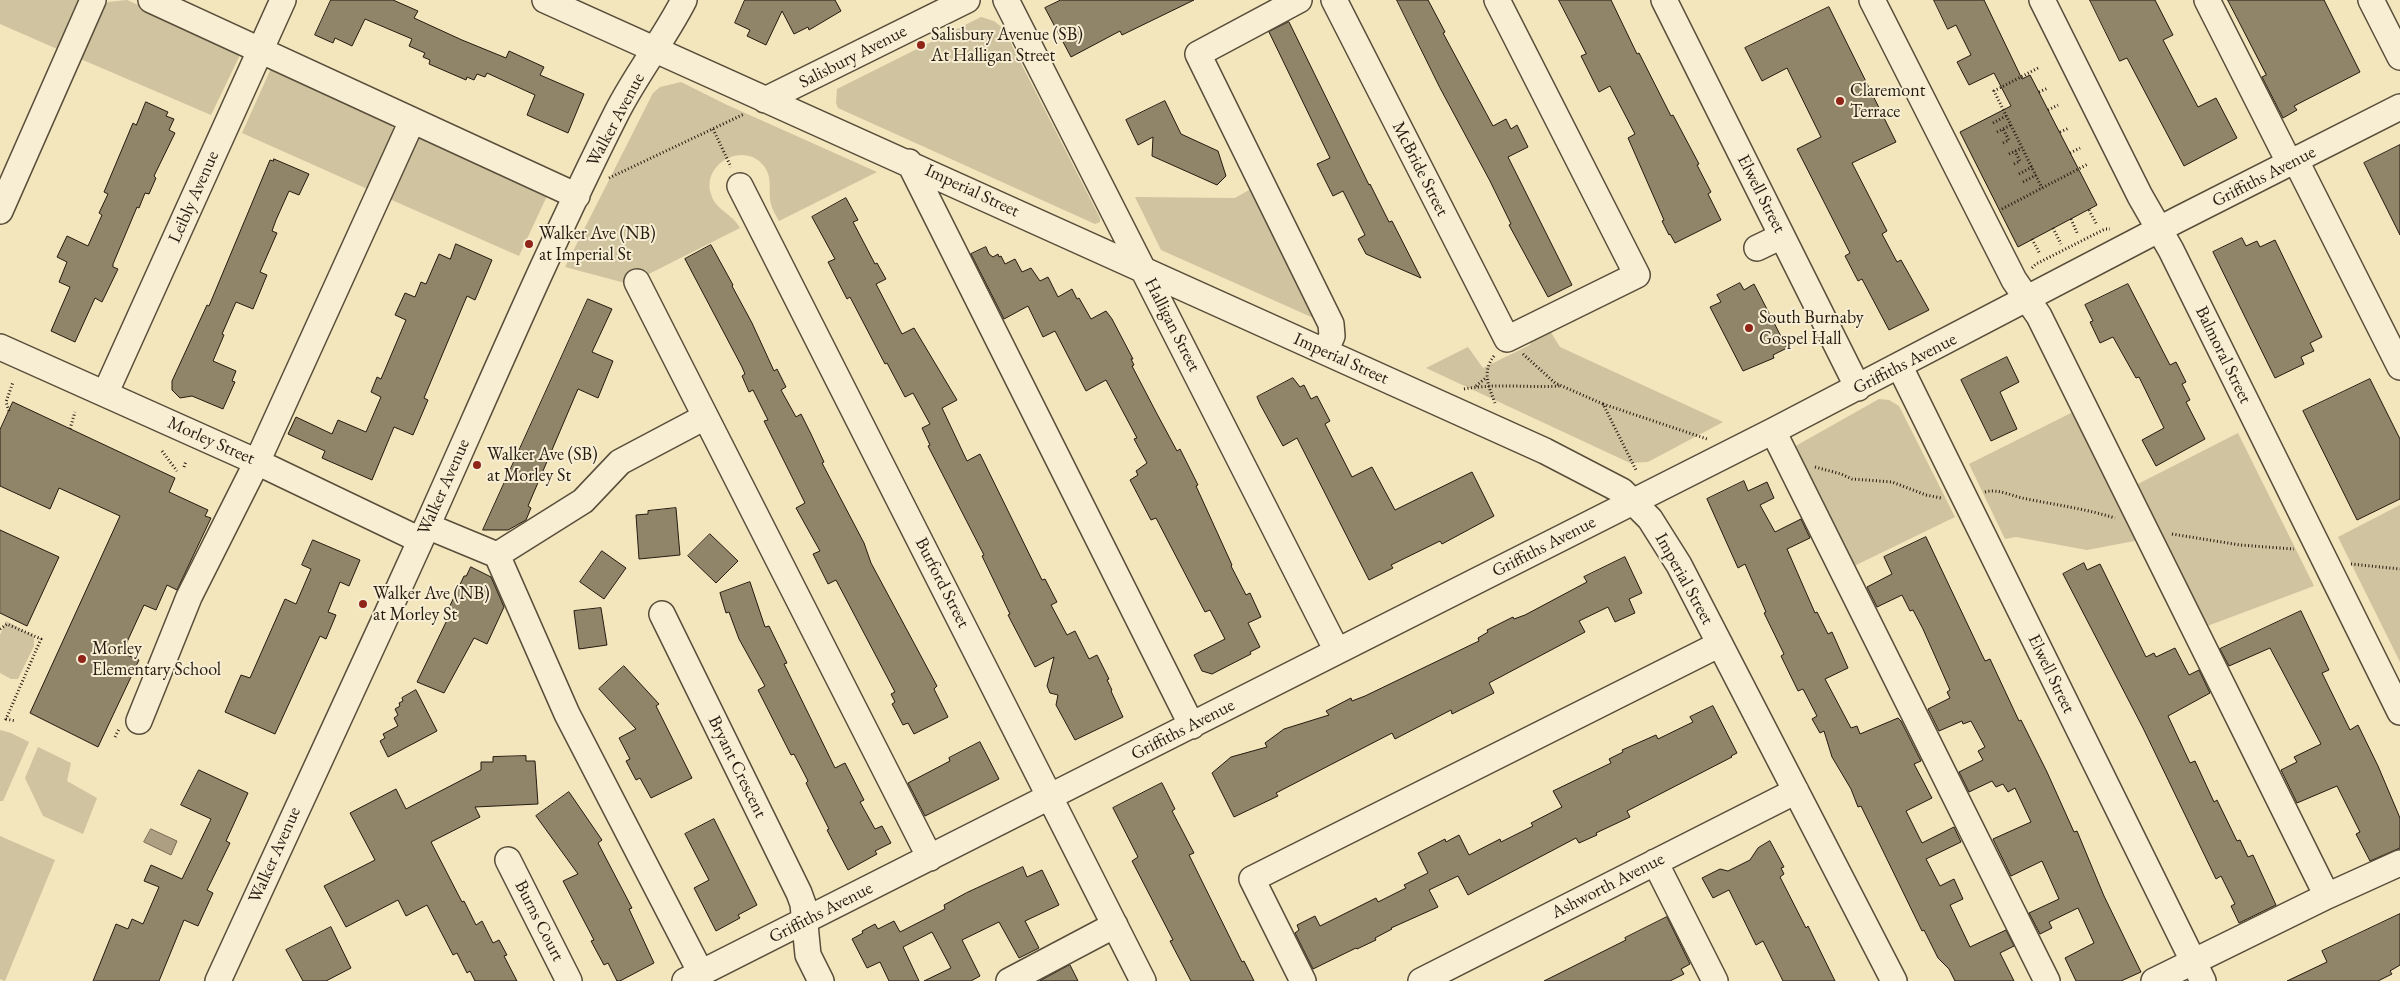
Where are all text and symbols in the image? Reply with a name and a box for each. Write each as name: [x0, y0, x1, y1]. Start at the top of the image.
street label: Salisbury Avenue: [796, 21, 910, 93]
place label: Salisbury Avenue (SB) At Halligan Street: [931, 24, 1083, 66]
marker: Salisbury Avenue (SB) At Halligan Street: [915, 39, 927, 51]
street label: Walker Avenue: [582, 69, 650, 171]
place label: Claremont Terrace: [1850, 80, 1925, 122]
marker: Claremont Terrace: [1834, 95, 1846, 107]
street label: McBride Street: [1387, 118, 1453, 220]
street label: Griffiths Avenue: [2209, 142, 2319, 212]
street label: Leibly Avenue: [164, 148, 224, 246]
street label: Elwell Street: [1732, 151, 1790, 237]
street label: Imperial Street: [921, 160, 1023, 222]
place label: Walker Ave (NB) at Imperial St: [539, 223, 656, 266]
marker: Walker Ave (NB) at Imperial St: [523, 238, 535, 250]
street label: Halligan Street: [1139, 274, 1205, 376]
street label: Balmoral Street: [2190, 303, 2256, 407]
place label: South Burnaby Gospel Hall: [1759, 307, 1864, 350]
marker: South Burnaby Gospel Hall: [1743, 322, 1755, 334]
street label: Imperial Street: [1290, 328, 1392, 390]
street label: Griffiths Avenue: [1850, 329, 1960, 399]
street label: Morley Street: [164, 412, 258, 470]
street label: Walker Avenue: [413, 436, 475, 538]
place label: Walker Ave (SB) at Morley St: [487, 444, 598, 486]
marker: Walker Ave (SB) at Morley St: [471, 459, 483, 471]
street label: Griffiths Avenue: [1489, 512, 1599, 582]
street label: Imperial Street: [1650, 529, 1718, 629]
street label: Burford Street: [910, 534, 974, 632]
place label: Walker Ave (NB) at Morley St: [373, 583, 490, 626]
marker: Walker Ave (NB) at Morley St: [357, 598, 369, 610]
street label: Elwell Street: [2023, 631, 2079, 717]
place label: Morley Elementary School: [92, 638, 221, 681]
marker: Morley Elementary School: [76, 653, 88, 665]
street label: Griffiths Avenue: [1128, 695, 1238, 765]
street label: Bryant Crescent: [703, 712, 771, 822]
street label: Walker Avenue: [244, 804, 306, 906]
street label: Ashworth Avenue: [1548, 848, 1668, 924]
street label: Burns Court: [509, 877, 569, 965]
street label: Griffiths Avenue: [766, 878, 876, 948]

